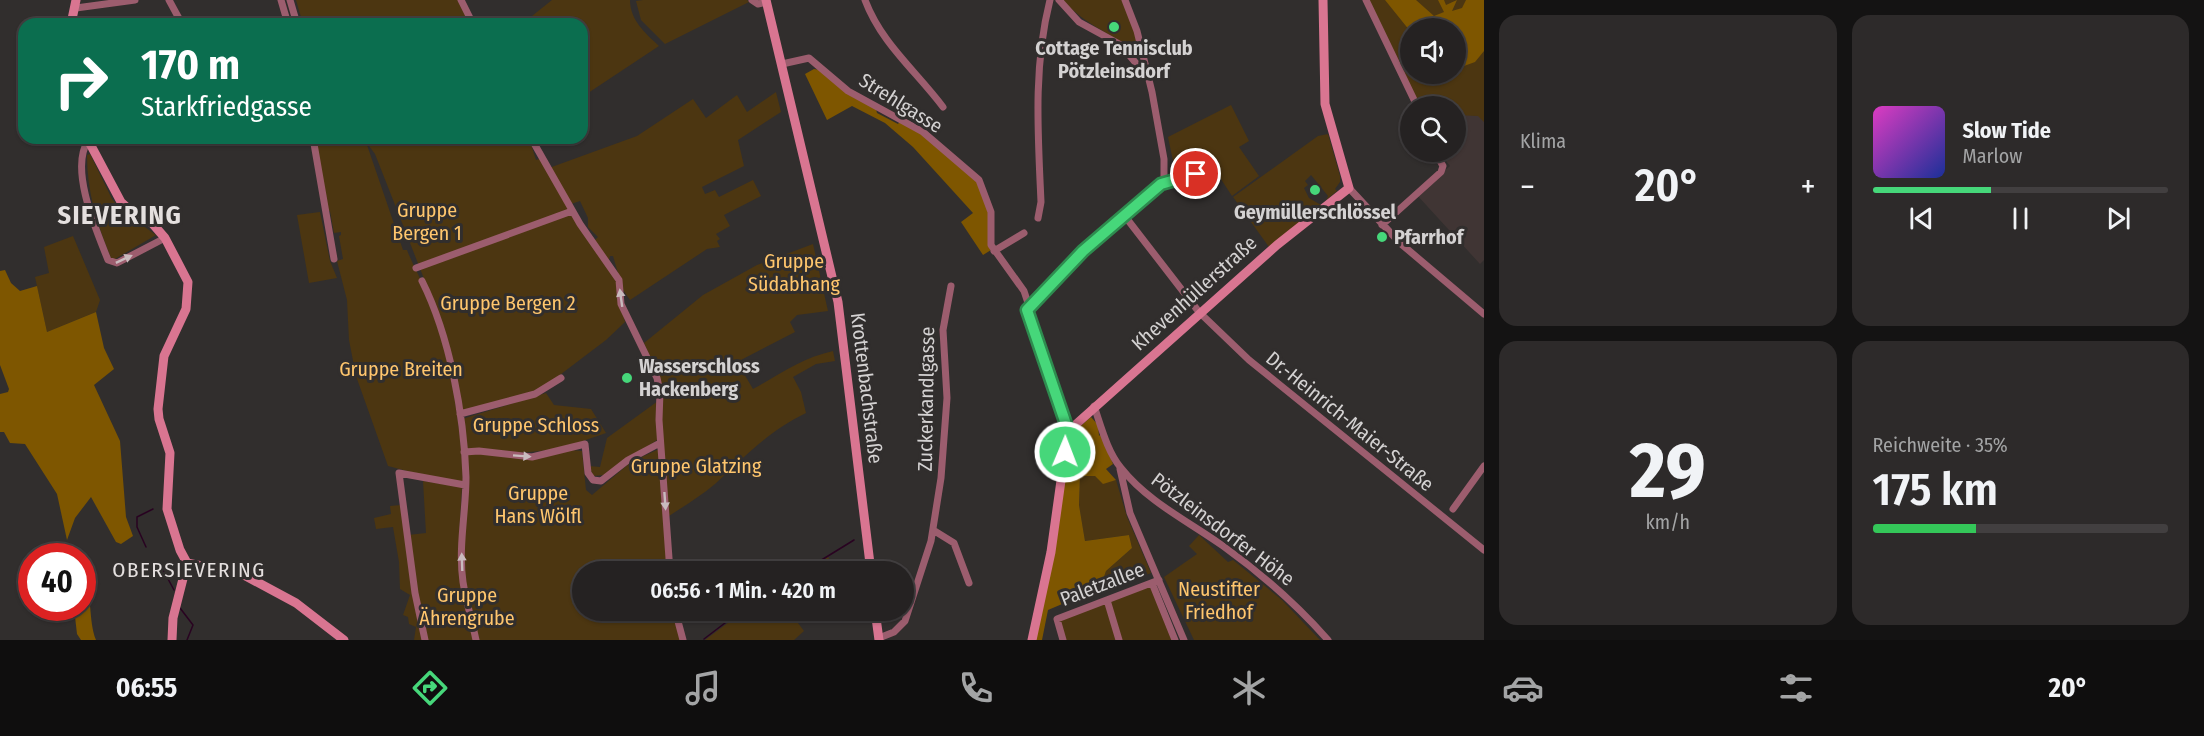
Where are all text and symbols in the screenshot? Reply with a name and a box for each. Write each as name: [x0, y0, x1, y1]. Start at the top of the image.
map controls: [1400, 18, 1466, 162]
button: sound: [1400, 18, 1466, 84]
marker: Cottage Tennisclub Pötzleinsdorf: [1107, 20, 1121, 34]
place label: Cottage Tennisclub Pötzleinsdorf: [1035, 36, 1193, 83]
text: 170 m: [141, 40, 240, 90]
icon: right: [42, 42, 120, 120]
street label: Strehlgasse: [855, 68, 947, 138]
text: Starkfriedgasse: [141, 91, 312, 123]
button: search: [1400, 96, 1466, 162]
text: Slow Tide: [1963, 117, 2051, 144]
text: Klima: [1520, 129, 1566, 153]
text: Marlow: [1963, 144, 2022, 168]
pin: [1170, 148, 1221, 199]
icon: arrive: [1179, 157, 1212, 190]
text: 20°: [1635, 159, 1701, 213]
text: −: [1520, 167, 1535, 207]
text: +: [1800, 167, 1816, 207]
marker: Geymüllerschlössel: [1308, 183, 1322, 197]
park label: Gruppe Bergen 1: [392, 198, 462, 245]
district label: SIEVERING: [58, 200, 182, 231]
place label: Geymüllerschlössel: [1234, 200, 1397, 224]
icon: previous: [1905, 202, 1938, 235]
icon: pause: [2004, 202, 2037, 235]
icon: next: [2102, 202, 2135, 235]
place label: Pfarrhof: [1394, 225, 1465, 249]
marker: Pfarrhof: [1375, 230, 1389, 244]
street label: Khevenhüllerstraße: [1127, 231, 1261, 355]
park label: Gruppe Südabhang: [748, 249, 841, 296]
one-way arrow: [115, 254, 133, 264]
one-way arrow: [617, 288, 626, 307]
park label: Gruppe Bergen 2: [440, 291, 576, 315]
street label: Krottenbachstraße: [846, 311, 888, 465]
street label: Zuckerkandlgasse: [913, 326, 939, 472]
street label: Dr.-Heinrich-Maier-Straße: [1261, 346, 1439, 496]
place label: Wasserschloss Hackenberg: [639, 354, 760, 401]
park label: Gruppe Breiten: [339, 357, 463, 381]
marker: Wasserschloss Hackenberg: [620, 371, 634, 385]
park label: Gruppe Schloss: [473, 413, 599, 437]
position arrow: [1033, 420, 1097, 484]
text: 29: [1630, 424, 1706, 518]
text: Reichweite · 35%: [1873, 433, 2008, 457]
one-way arrow: [513, 451, 532, 461]
park label: Gruppe Glatzing: [631, 454, 762, 478]
text: 175 km: [1873, 463, 1998, 517]
street label: Pötzleinsdorfer Höhe: [1147, 467, 1299, 591]
park label: Gruppe Hans Wölfl: [494, 481, 582, 528]
one-way arrow: [661, 492, 670, 511]
text: km/h: [1645, 510, 1690, 534]
speed limit sign: 40: [18, 543, 96, 621]
one-way arrow: [458, 552, 467, 571]
district label: OBERSIEVERING: [112, 557, 266, 583]
street label: Paletzallee: [1057, 557, 1147, 611]
text: 06:56 · 1 Min. · 420 m: [650, 577, 836, 604]
park label: Neustifter Friedhof: [1178, 577, 1260, 624]
park label: Gruppe Ährengrube: [419, 583, 515, 630]
icon: directions: [409, 667, 451, 709]
icon: music: [682, 667, 724, 709]
icon: phone: [955, 667, 997, 709]
icon: climate: [1228, 667, 1270, 709]
icon: car: [1502, 667, 1544, 709]
icon: filters: [1775, 667, 1817, 709]
text: 06:55: [116, 672, 177, 704]
text: 20°: [2048, 672, 2088, 704]

